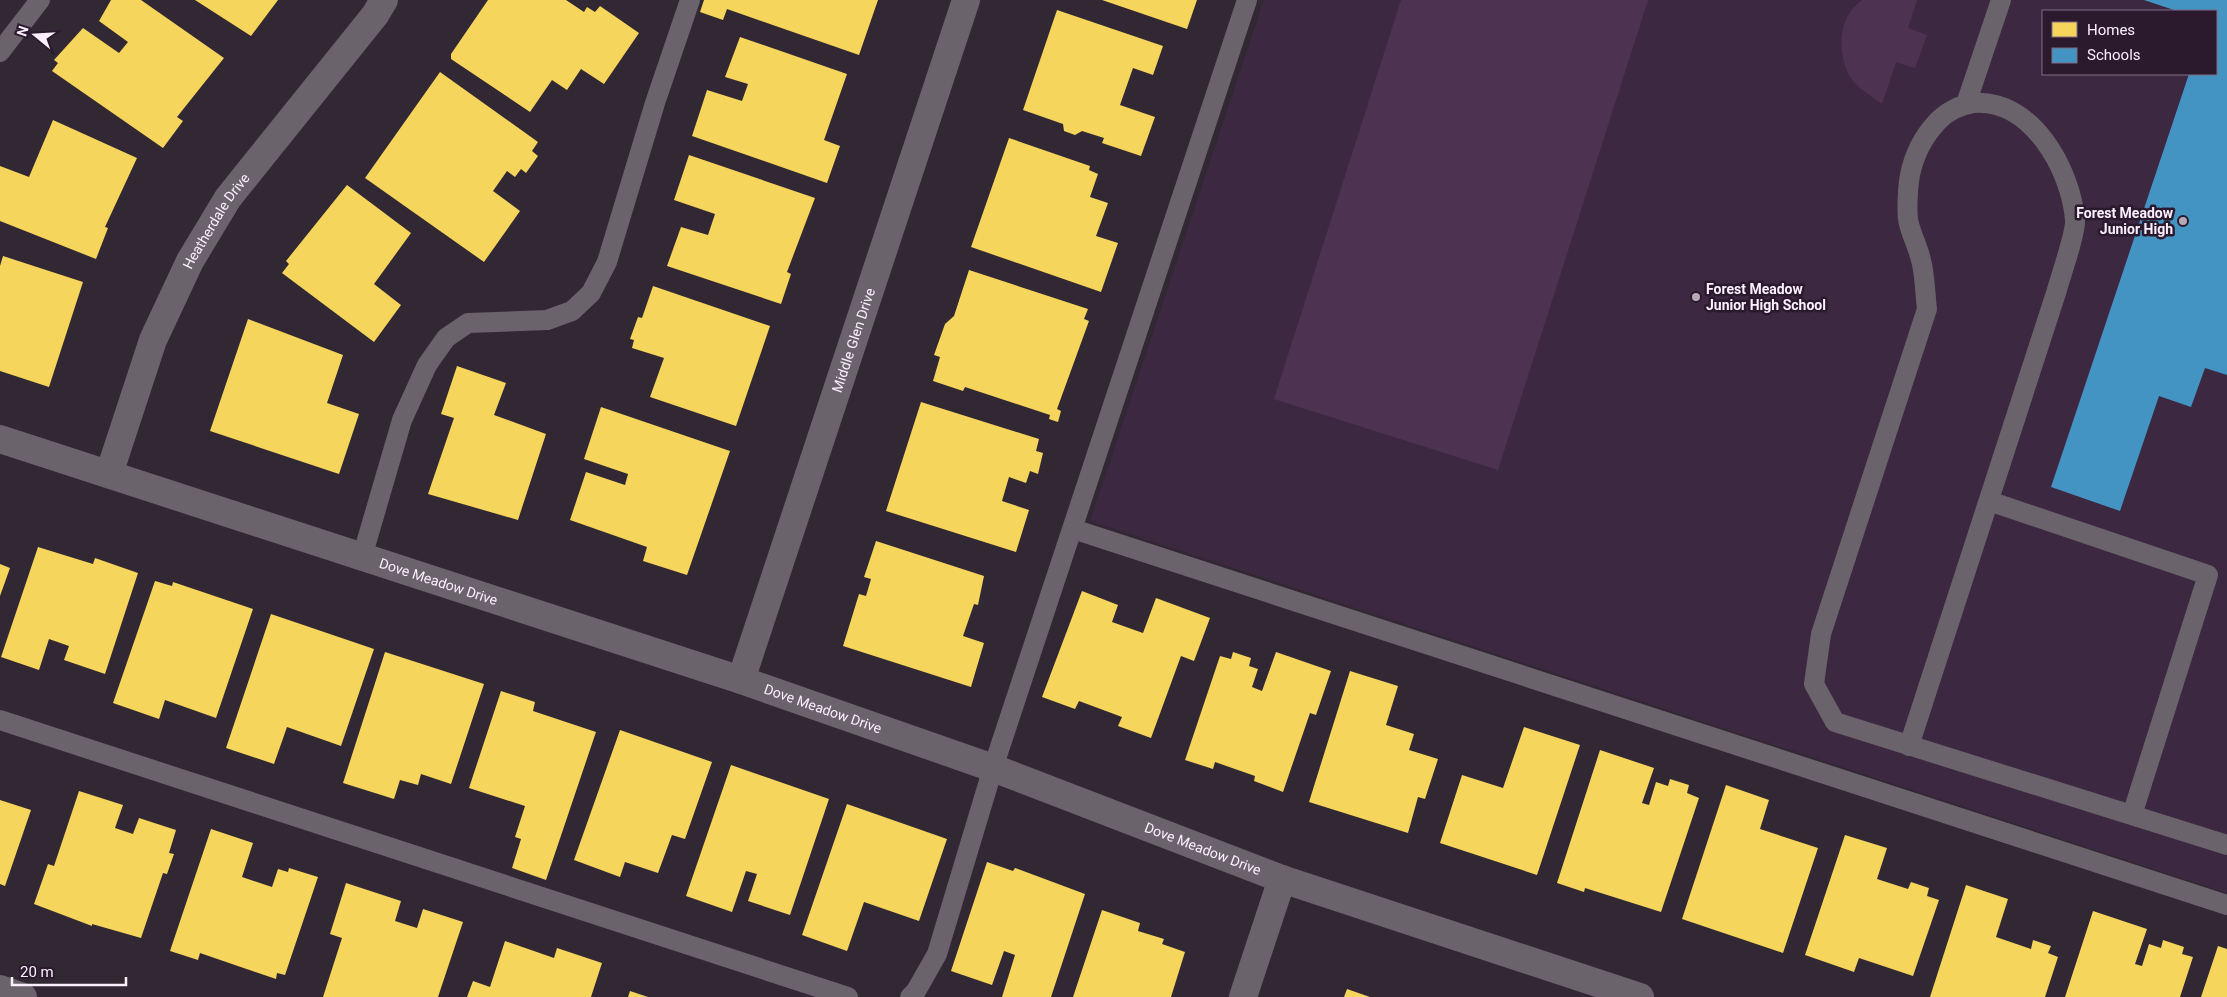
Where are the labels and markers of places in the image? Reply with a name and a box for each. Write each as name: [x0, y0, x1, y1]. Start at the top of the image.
place label: Forest Meadow Junior High: [2076, 205, 2174, 237]
marker: Forest Meadow Junior High: [2177, 215, 2189, 227]
place label: Forest Meadow Junior High School: [1706, 281, 1826, 313]
marker: Forest Meadow Junior High School: [1690, 291, 1702, 303]

